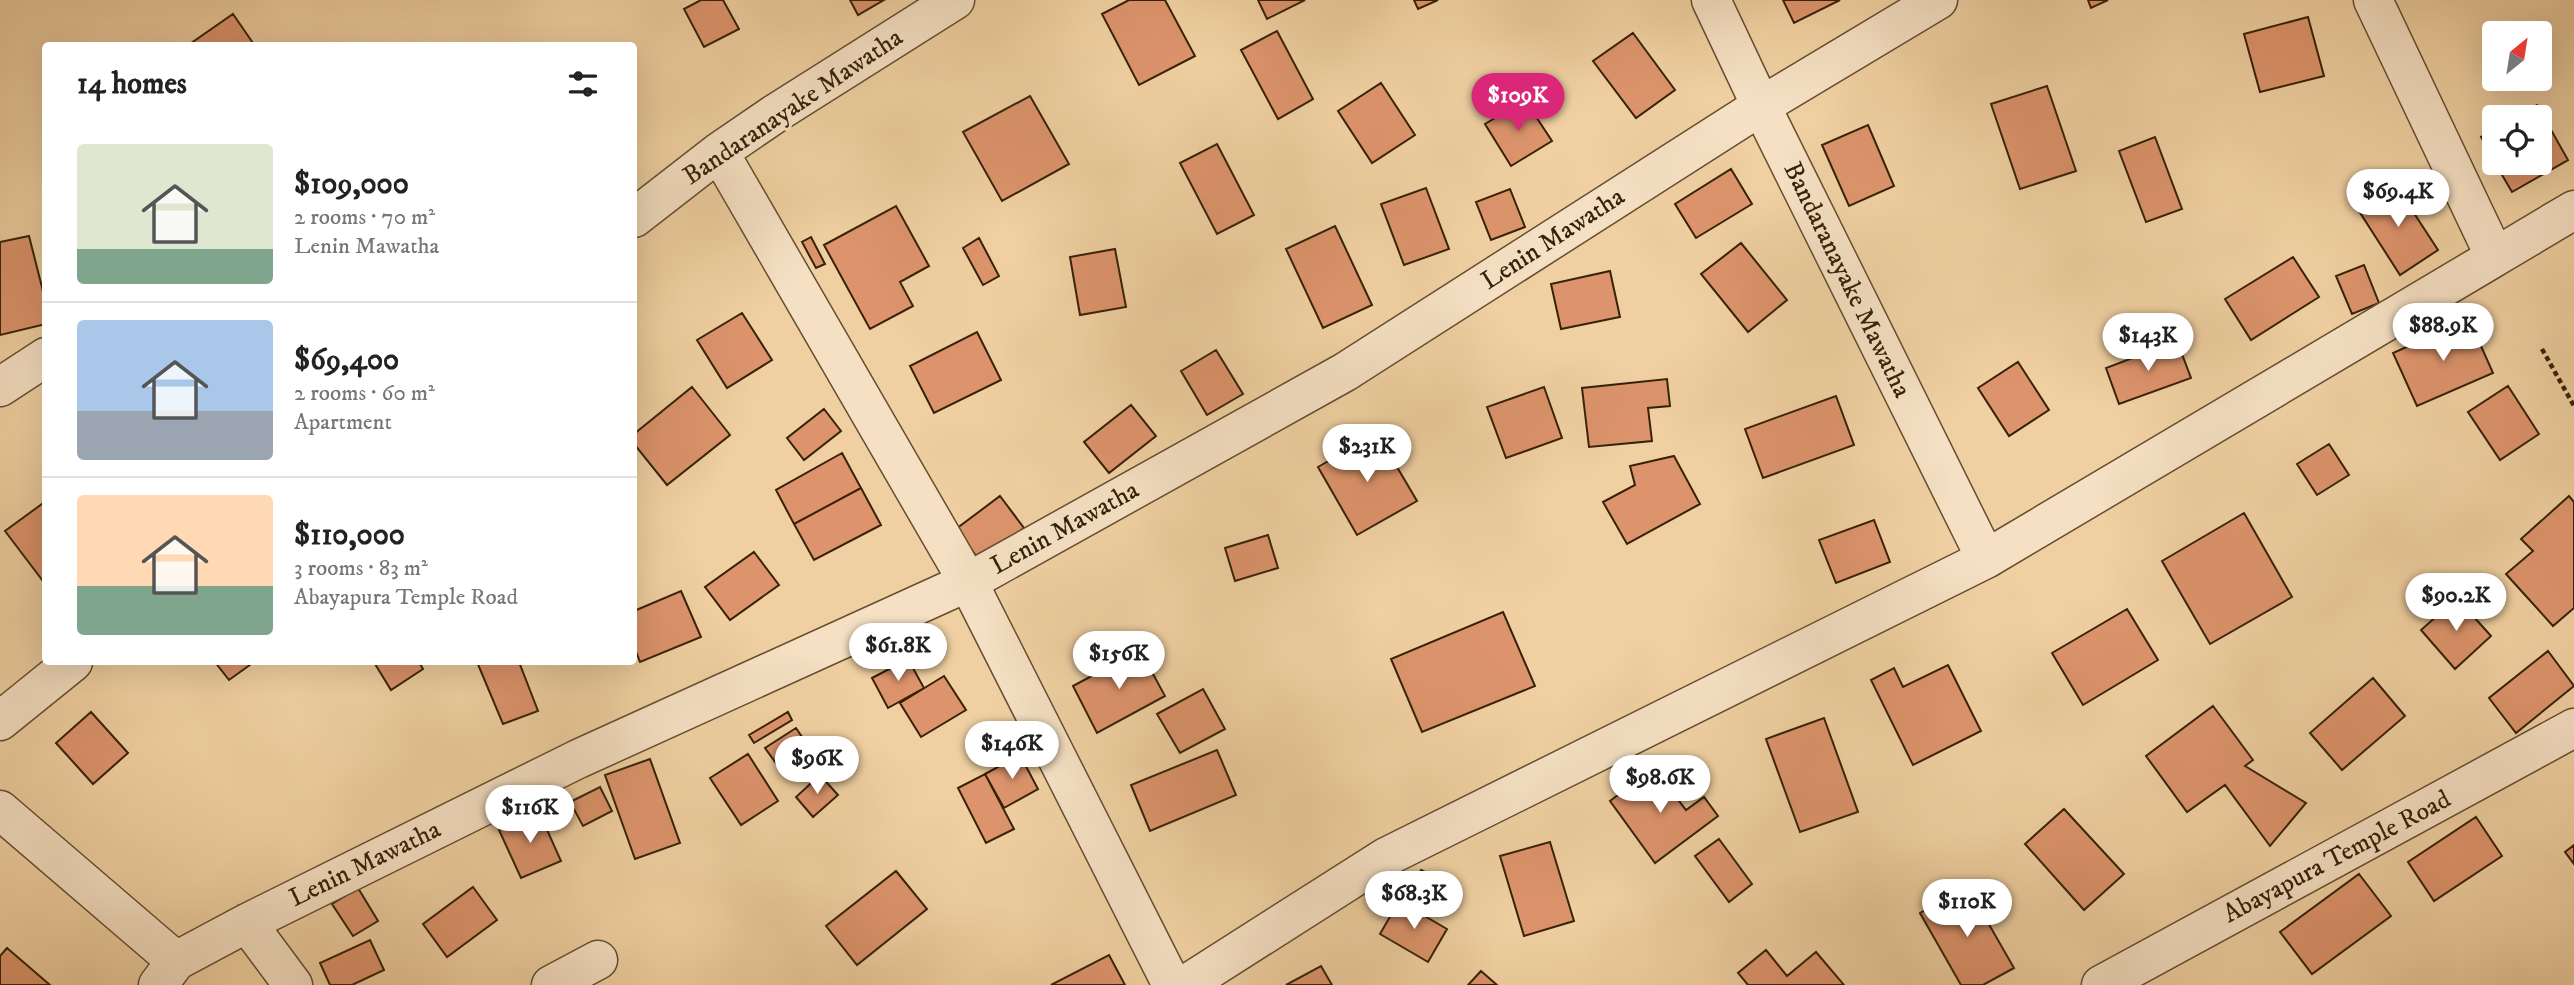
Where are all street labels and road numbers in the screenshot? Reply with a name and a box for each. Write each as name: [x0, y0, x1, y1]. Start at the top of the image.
street label: Bandaranayake Mawatha: [677, 21, 909, 193]
street label: Bandaranayake Mawatha: [1776, 157, 1918, 403]
street label: Lenin Mawatha: [1475, 180, 1631, 298]
street label: Lenin Mawatha: [985, 474, 1145, 582]
street label: Abayapura Temple Road: [2218, 783, 2457, 931]
street label: Lenin Mawatha: [284, 813, 446, 915]

